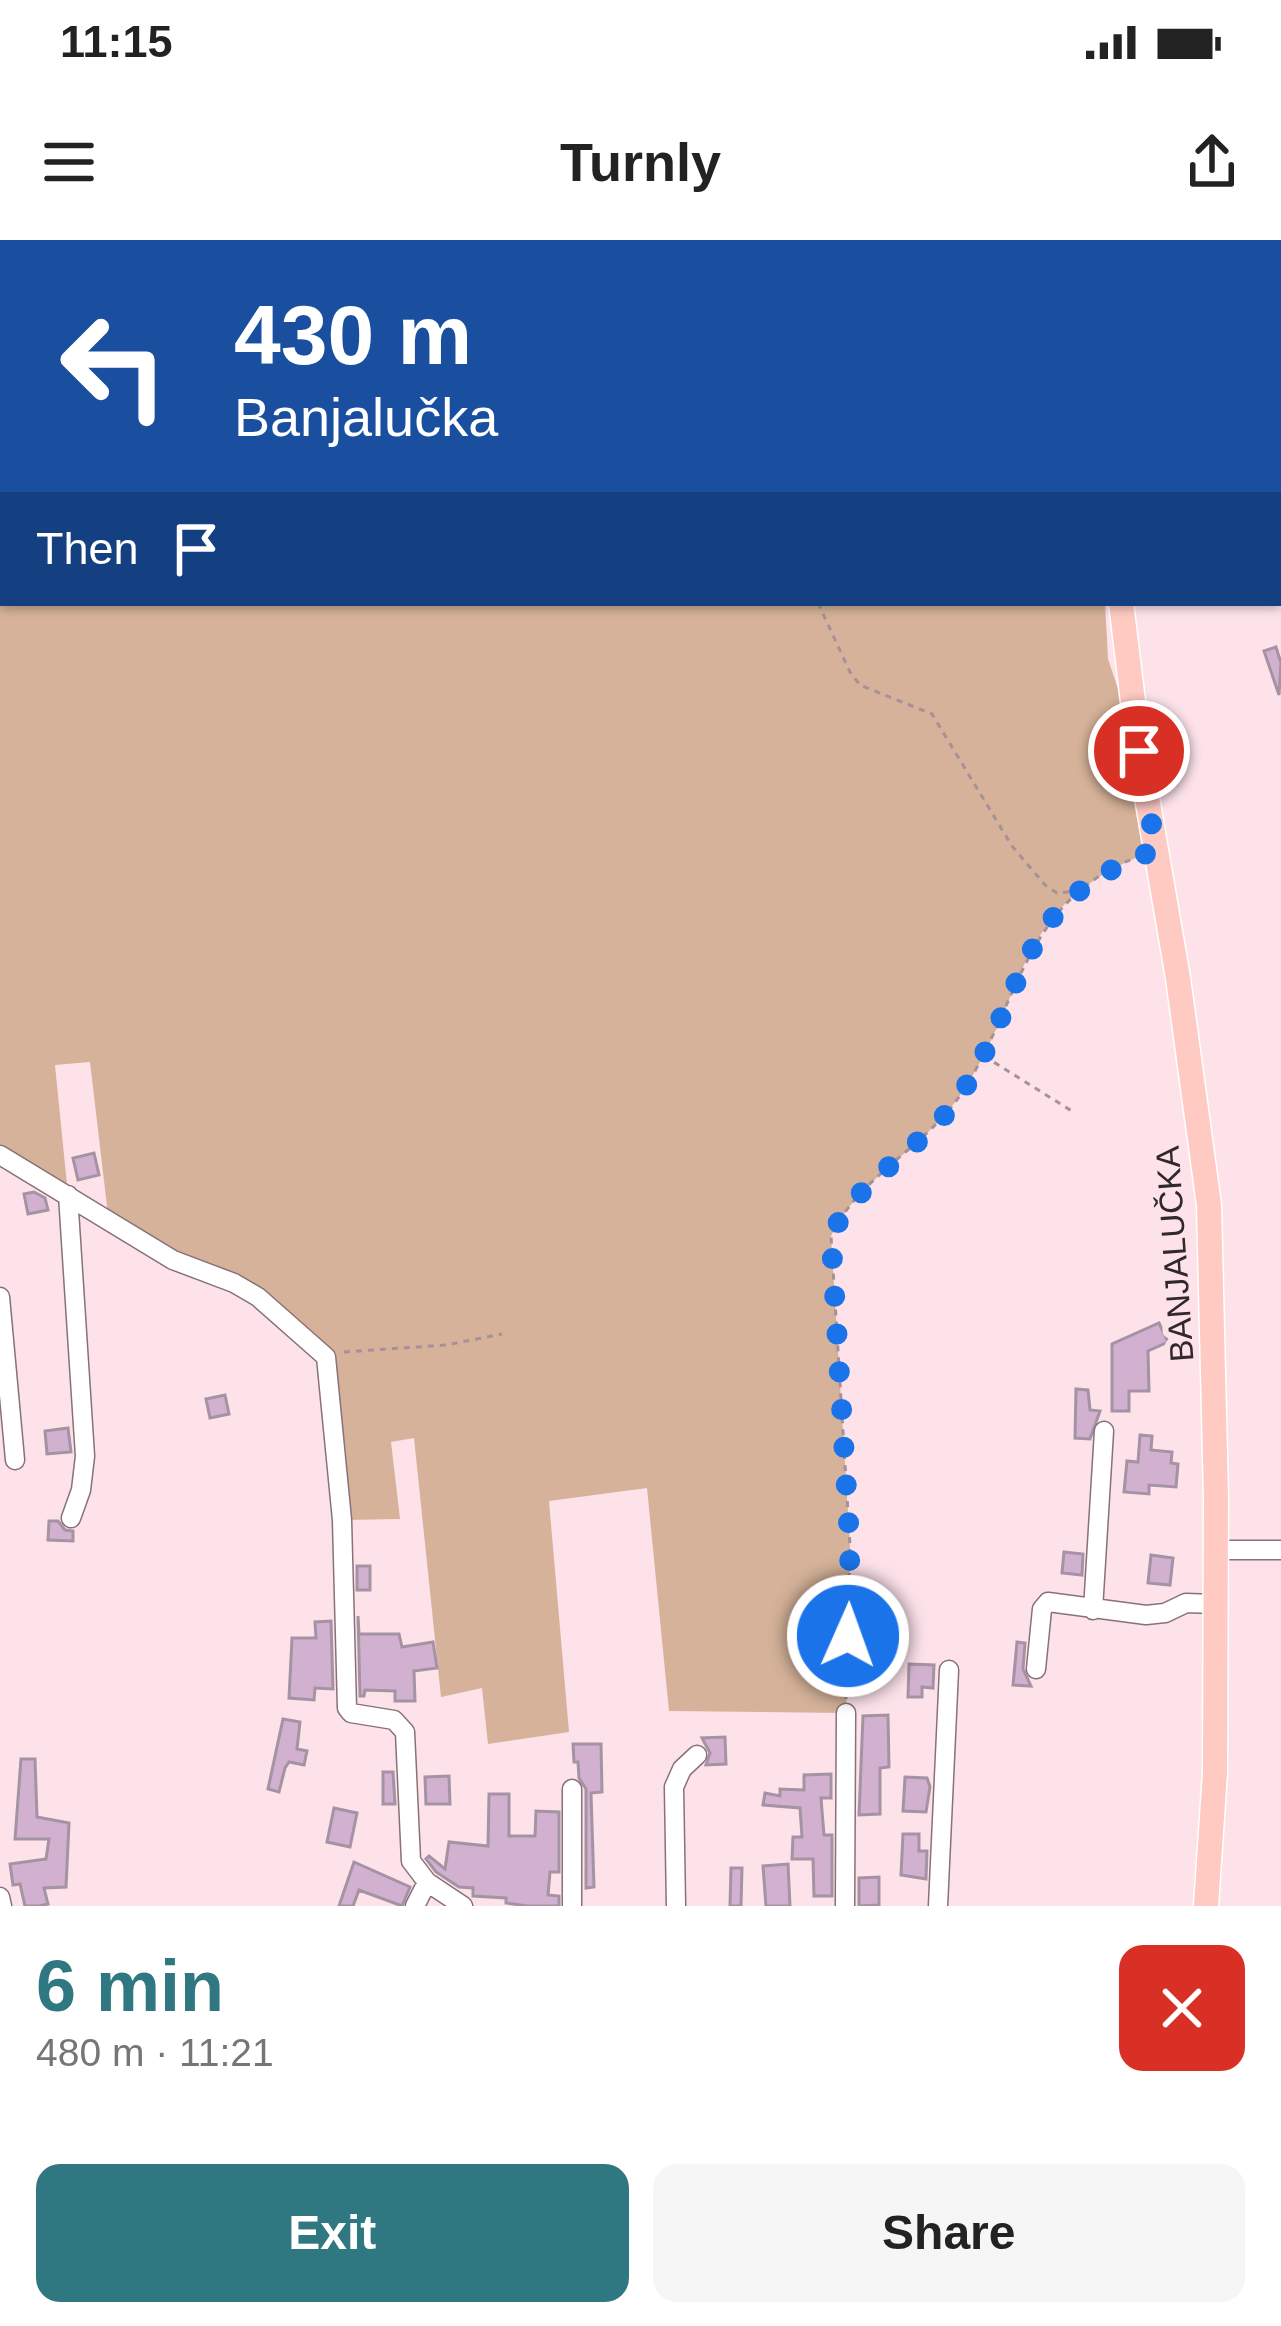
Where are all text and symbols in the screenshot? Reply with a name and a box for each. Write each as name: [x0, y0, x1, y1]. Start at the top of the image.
text: 11:15: [60, 16, 173, 67]
icon: menu: [36, 129, 102, 195]
icon: share: [1179, 129, 1245, 195]
text: Turnly: [560, 132, 721, 192]
icon: left: [36, 288, 192, 444]
text: 430 m: [234, 288, 472, 382]
text: Banjalučka: [234, 387, 498, 447]
icon: arrive: [163, 516, 229, 582]
text: Then: [36, 523, 139, 574]
pin: [1088, 700, 1190, 802]
icon: arrive: [1106, 718, 1172, 784]
street label: BANJALUČKA: [1148, 1145, 1201, 1363]
position arrow: [785, 1573, 911, 1699]
button: close: [1119, 1945, 1245, 2071]
text: 6 min: [36, 1946, 224, 2026]
text: 480 m · 11:21: [36, 2031, 274, 2074]
button: Exit: [36, 2164, 629, 2302]
button: Share: [653, 2164, 1245, 2302]

